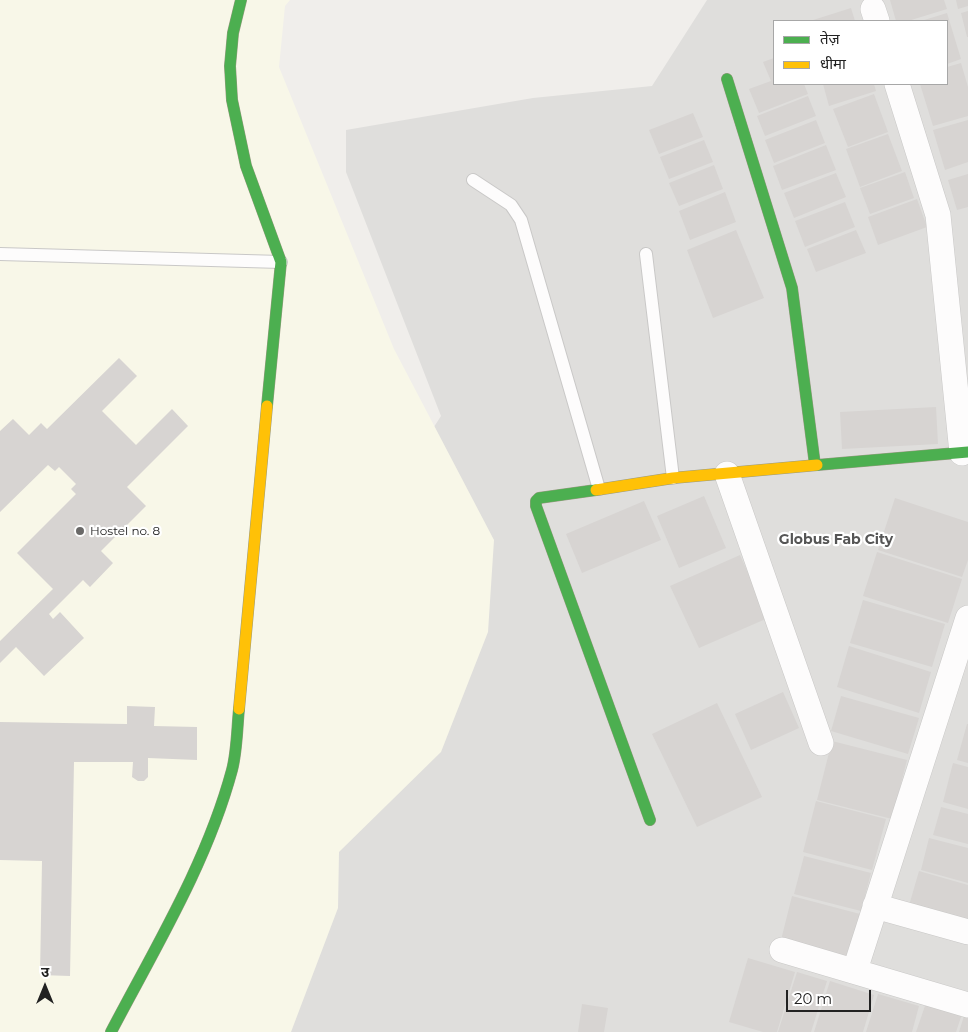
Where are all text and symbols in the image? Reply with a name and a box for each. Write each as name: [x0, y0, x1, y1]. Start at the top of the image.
legend: [773, 20, 948, 85]
text: तेज़: [820, 29, 840, 48]
text: धीमा: [820, 54, 846, 73]
place label: Hostel no. 8: [90, 524, 160, 538]
marker: Hostel no. 8: [74, 525, 86, 537]
district label: Globus Fab City: [779, 532, 893, 548]
north arrow: [20, 962, 70, 1012]
text: उ: [41, 963, 49, 981]
scale bar: [788, 980, 873, 1012]
text: 20 m: [794, 989, 832, 1008]

